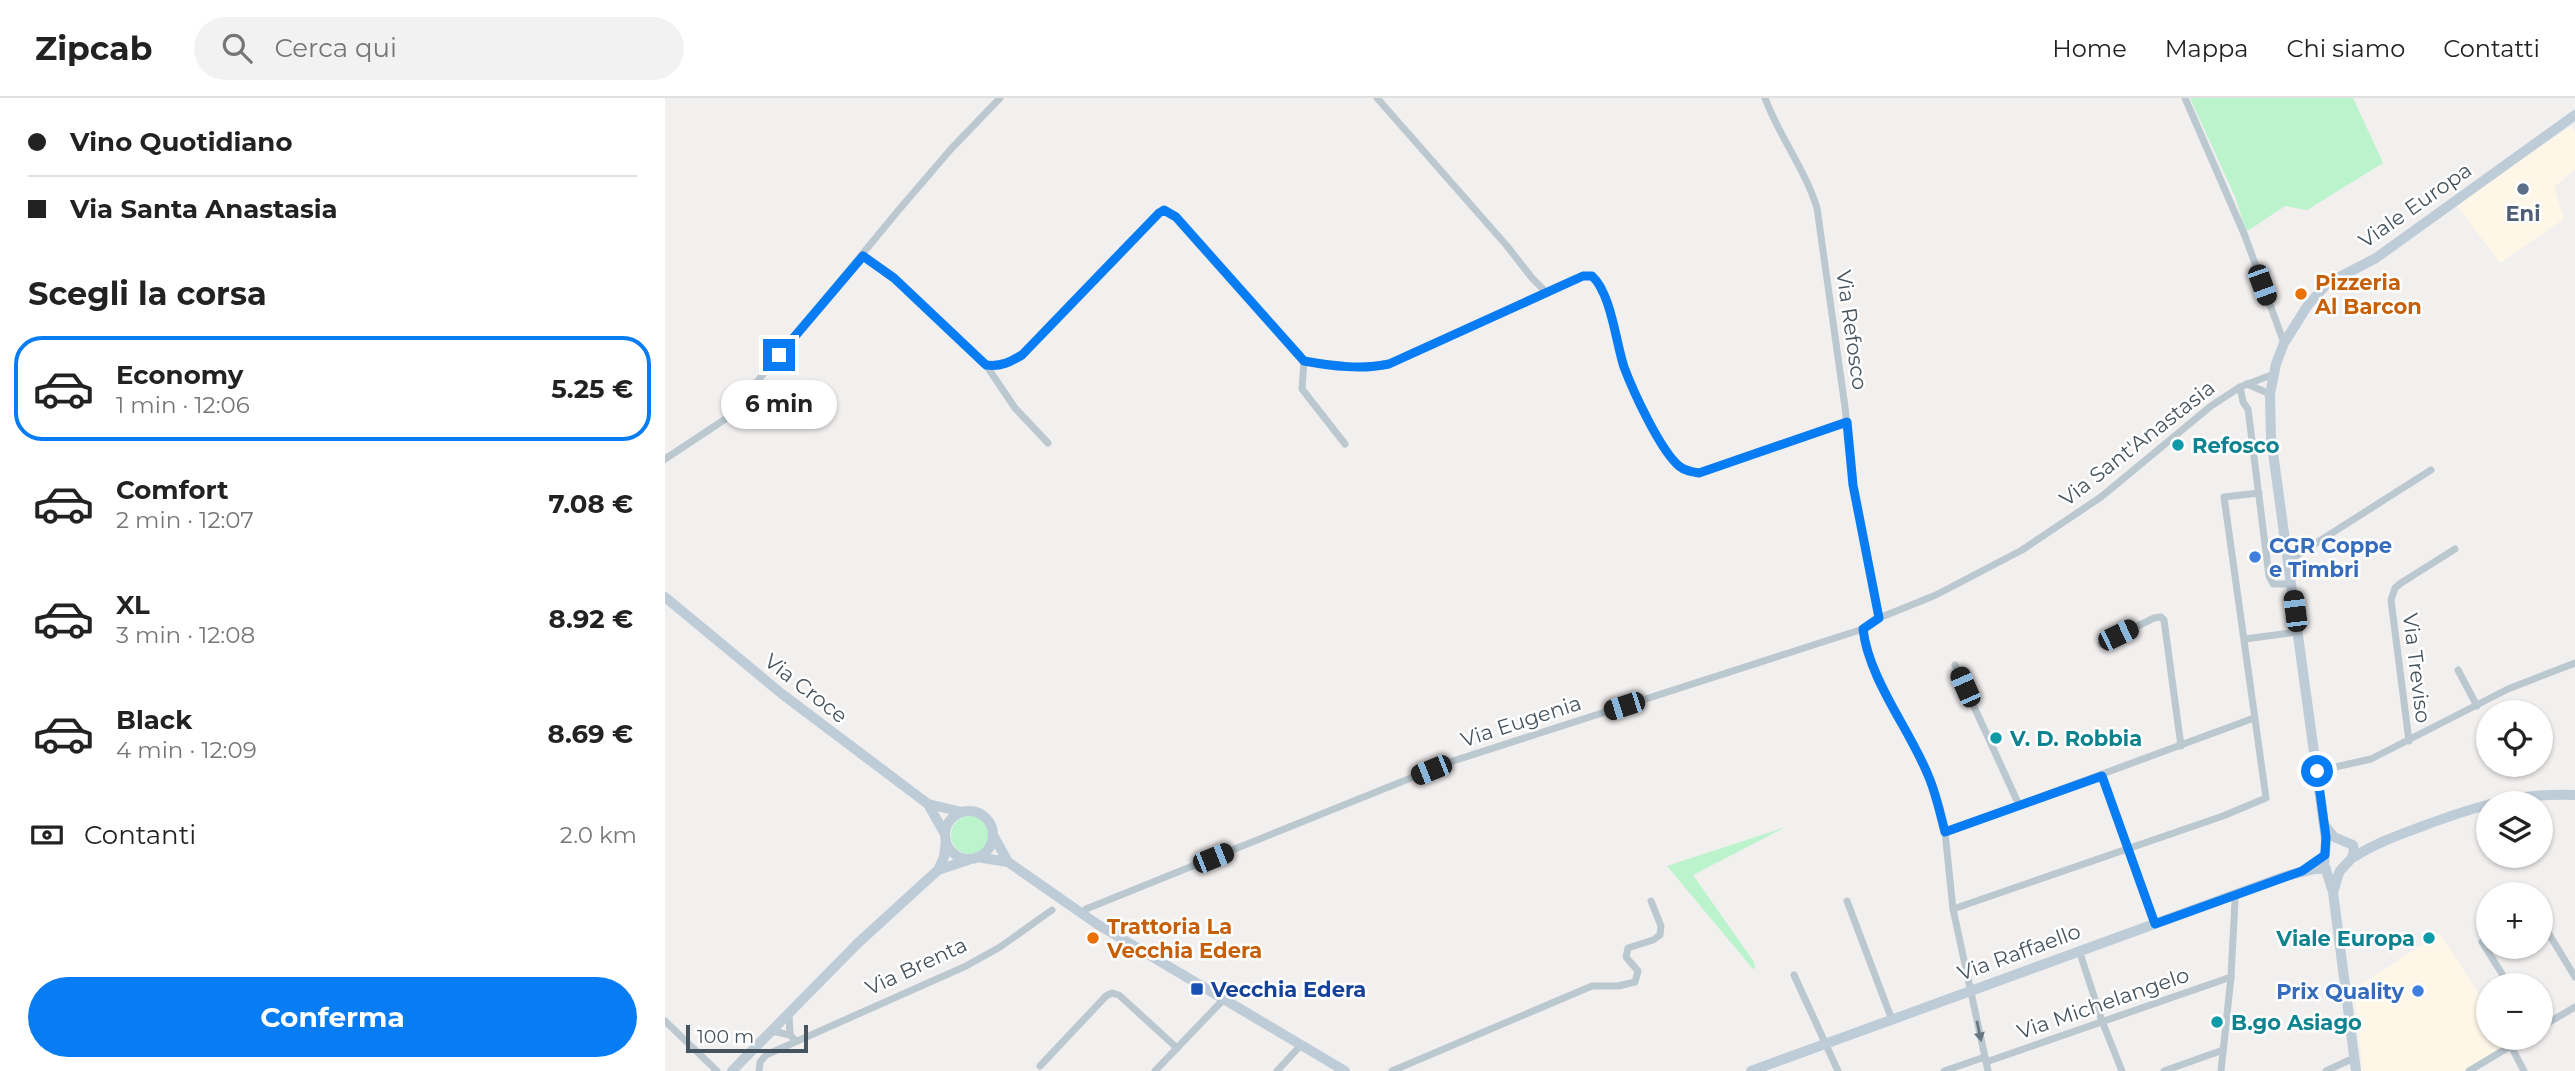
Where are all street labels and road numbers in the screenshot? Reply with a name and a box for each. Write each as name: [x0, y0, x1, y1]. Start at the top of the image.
street label: Viale Europa: [2354, 157, 2476, 253]
street label: Via Refosco: [1831, 268, 1873, 392]
street label: Via Sant'Anastasia: [2054, 375, 2220, 511]
street label: Via Treviso: [2398, 612, 2436, 724]
street label: Via Croce: [760, 648, 852, 728]
street label: Via Eugenia: [1458, 690, 1584, 752]
street label: Via Raffaello: [1954, 918, 2084, 986]
street label: Via Brenta: [861, 932, 971, 1000]
street label: Via Michelangelo: [2014, 962, 2192, 1044]

